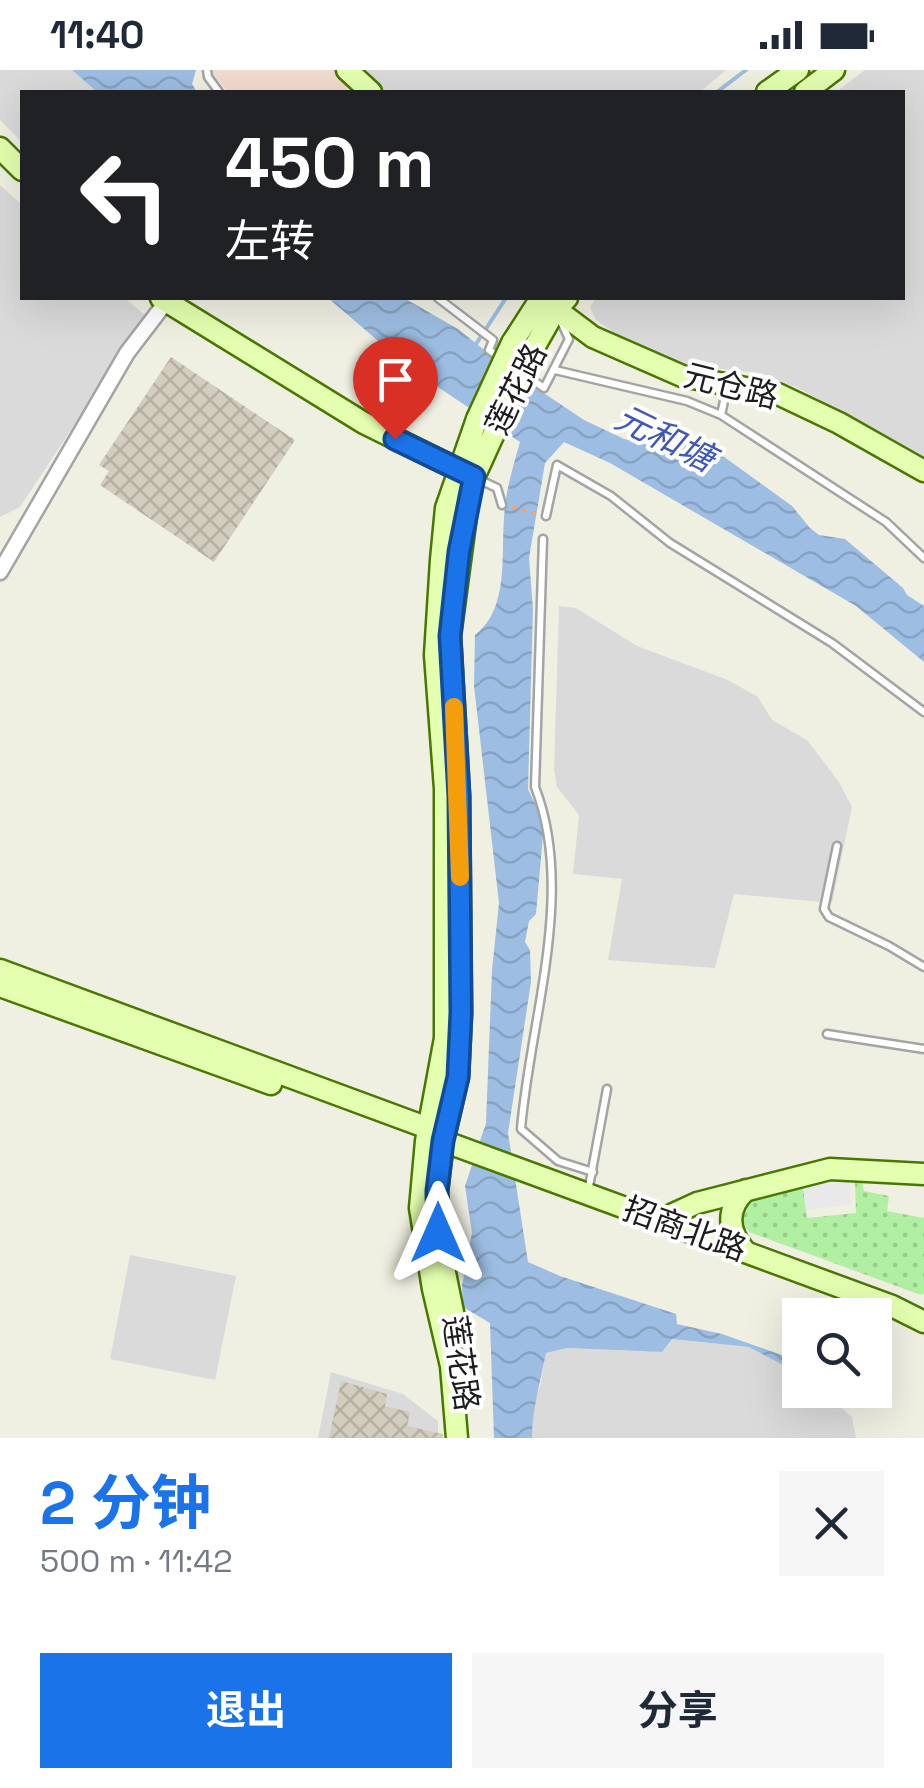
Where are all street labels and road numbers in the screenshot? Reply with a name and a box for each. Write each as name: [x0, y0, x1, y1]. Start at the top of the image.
street label: 莲花路: [477, 337, 555, 441]
street label: 元仓路: [680, 355, 782, 417]
street label: 招商北路: [618, 1188, 752, 1270]
street label: 莲花路: [435, 1313, 487, 1413]

